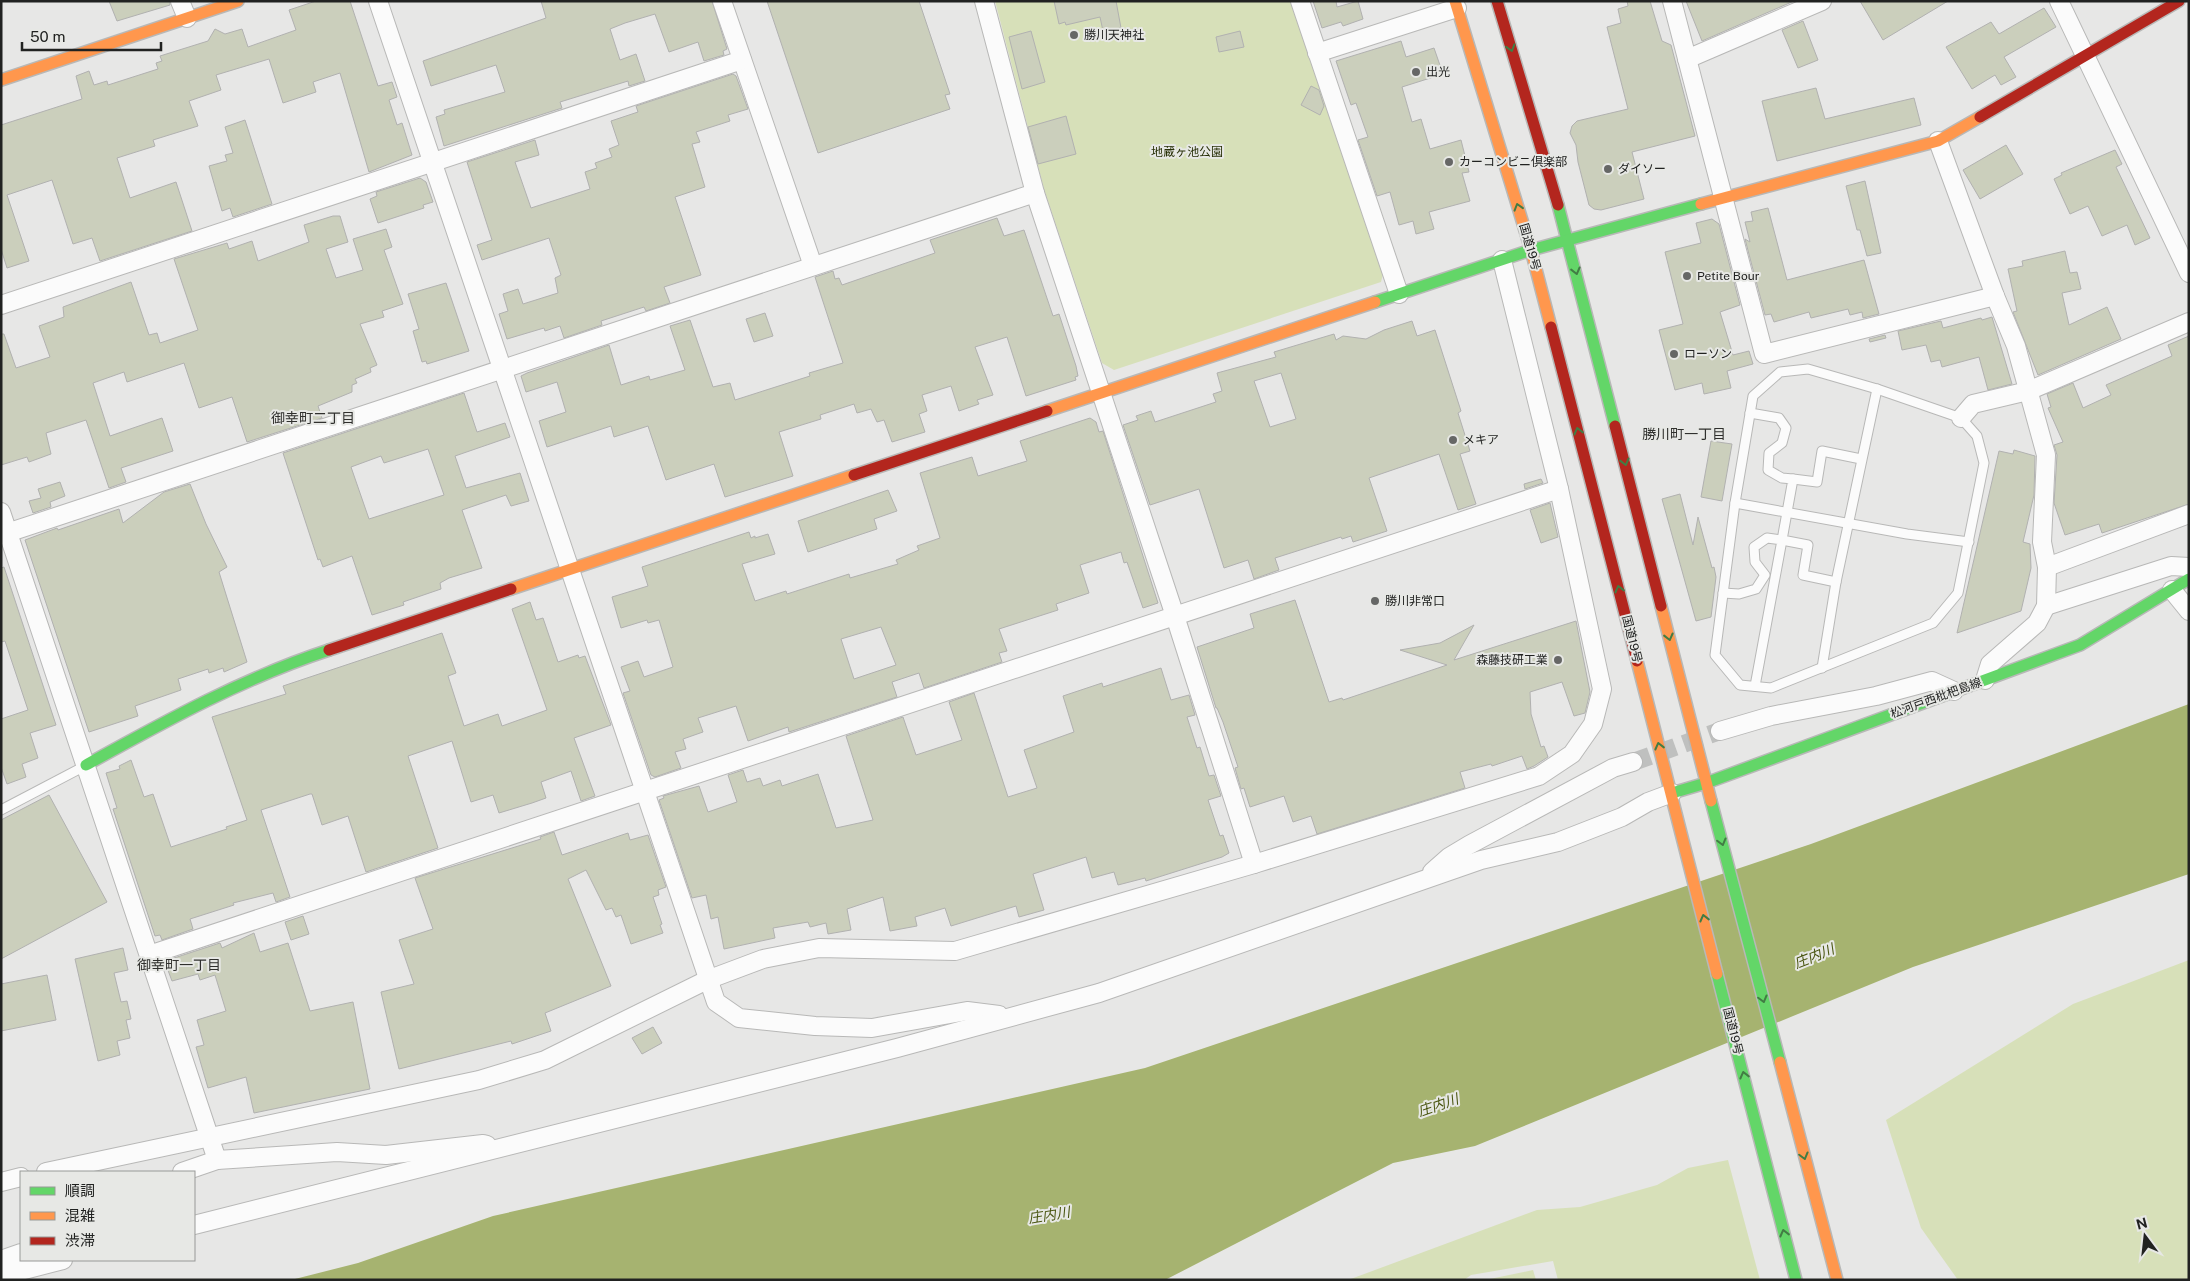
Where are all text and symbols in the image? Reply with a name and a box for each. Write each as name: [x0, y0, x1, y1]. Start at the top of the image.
scale bar: [22, 20, 161, 52]
text: 50 m: [30, 28, 65, 45]
place label: 勝川天神社: [1084, 28, 1144, 42]
marker: 勝川天神社: [1068, 29, 1080, 41]
one-way arrow: [1505, 43, 1515, 52]
place label: 出光: [1426, 65, 1450, 79]
marker: 出光: [1410, 66, 1422, 78]
park label: 地蔵ヶ池公園: [1151, 145, 1223, 159]
place label: カーコンビニ倶楽部: [1459, 155, 1567, 169]
marker: カーコンビニ倶楽部: [1443, 156, 1455, 168]
place label: ダイソー: [1618, 162, 1666, 176]
marker: ダイソー: [1602, 163, 1614, 175]
one-way arrow: [1514, 203, 1524, 212]
street label: 国道19号: [1517, 222, 1543, 272]
one-way arrow: [1570, 267, 1581, 276]
place label: Petite Bour: [1697, 269, 1760, 283]
marker: Petite Bour: [1681, 270, 1693, 282]
place label: ローソン: [1684, 347, 1732, 361]
marker: ローソン: [1668, 348, 1680, 360]
district label: 御幸町二丁目: [271, 410, 355, 426]
district label: 勝川町一丁目: [1642, 426, 1726, 442]
one-way arrow: [1573, 427, 1584, 436]
place label: メキア: [1463, 433, 1499, 447]
marker: メキア: [1447, 434, 1459, 446]
one-way arrow: [1619, 458, 1630, 467]
one-way arrow: [1614, 584, 1625, 593]
place label: 勝川非常口: [1385, 594, 1445, 608]
marker: 勝川非常口: [1369, 595, 1381, 607]
street label: 国道19号: [1619, 614, 1645, 664]
one-way arrow: [1663, 632, 1674, 641]
place label: 森藤技研工業: [1476, 653, 1548, 667]
marker: 森藤技研工業: [1552, 654, 1564, 666]
street label: 松河戸西枇杷島線: [1888, 675, 1984, 721]
one-way arrow: [1655, 743, 1665, 751]
one-way arrow: [1716, 837, 1727, 846]
one-way arrow: [1699, 914, 1709, 922]
water label: 庄内川: [1792, 940, 1838, 971]
district label: 御幸町一丁目: [137, 957, 221, 973]
one-way arrow: [1757, 994, 1768, 1003]
street label: 国道19号: [1720, 1006, 1746, 1056]
one-way arrow: [1739, 1071, 1750, 1080]
water label: 庄内川: [1416, 1090, 1462, 1119]
one-way arrow: [1798, 1151, 1809, 1160]
legend: [20, 1171, 195, 1261]
text: 順調: [65, 1182, 95, 1199]
water label: 庄内川: [1027, 1204, 1073, 1226]
text: 混雑: [65, 1207, 95, 1224]
north arrow: [2120, 1211, 2170, 1261]
text: N: [2134, 1214, 2149, 1233]
one-way arrow: [1779, 1228, 1790, 1237]
text: 渋滞: [65, 1232, 95, 1249]

